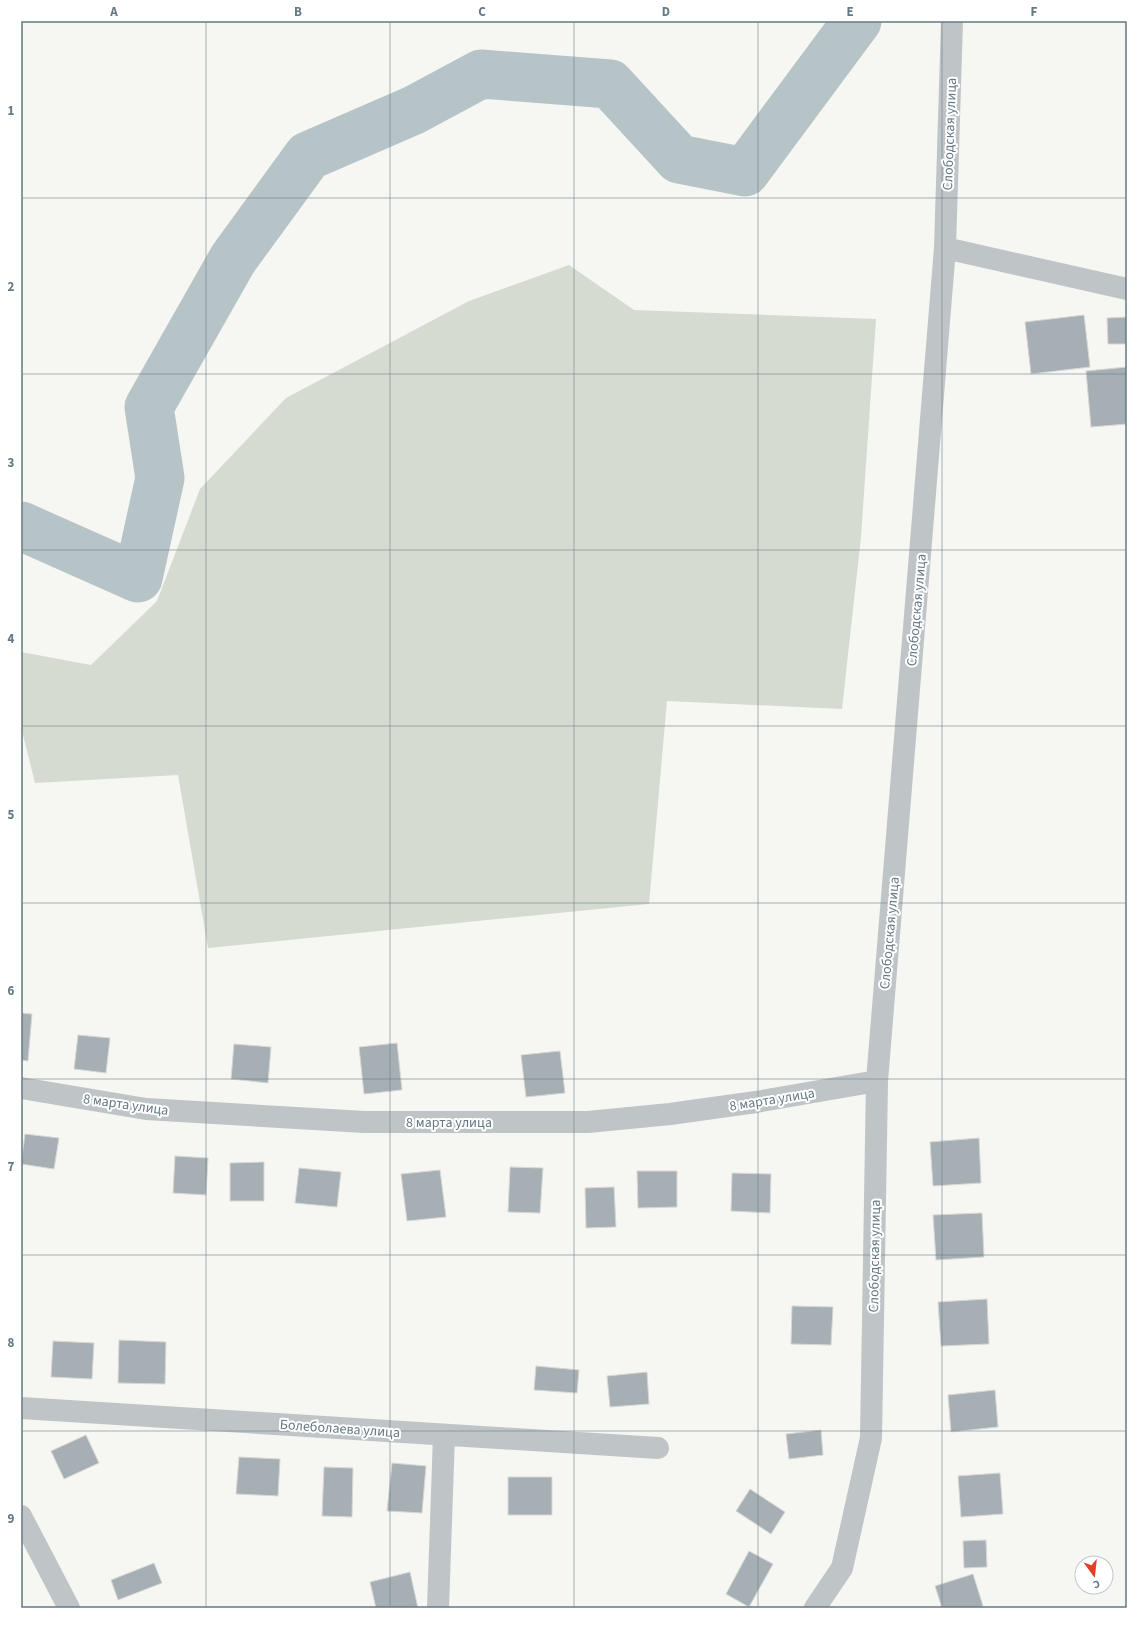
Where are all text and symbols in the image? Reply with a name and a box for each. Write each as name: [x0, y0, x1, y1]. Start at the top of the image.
text: A: [109, 3, 118, 21]
text: B: [294, 3, 302, 21]
text: C: [478, 3, 486, 21]
text: D: [662, 3, 670, 21]
text: E: [846, 3, 854, 21]
text: F: [1031, 3, 1038, 21]
street label: Слободская улица: [938, 77, 962, 191]
text: 1: [8, 102, 15, 120]
text: 2: [8, 278, 15, 296]
text: 3: [8, 454, 15, 472]
street label: Слободская улица: [902, 553, 932, 667]
text: 4: [8, 630, 15, 648]
text: 5: [8, 806, 15, 824]
street label: Слободская улица: [875, 876, 905, 990]
text: 6: [8, 982, 15, 1000]
street label: 8 марта улица: [728, 1083, 816, 1117]
street label: 8 марта улица: [82, 1089, 170, 1121]
street label: 8 марта улица: [406, 1113, 492, 1133]
text: 7: [8, 1158, 15, 1176]
street label: Слободская улица: [864, 1200, 886, 1312]
text: 8: [8, 1334, 15, 1352]
street label: Болеболаева улица: [279, 1415, 401, 1443]
text: 9: [8, 1510, 15, 1528]
north arrow: [1074, 1555, 1114, 1595]
text: С: [1091, 1576, 1101, 1592]

